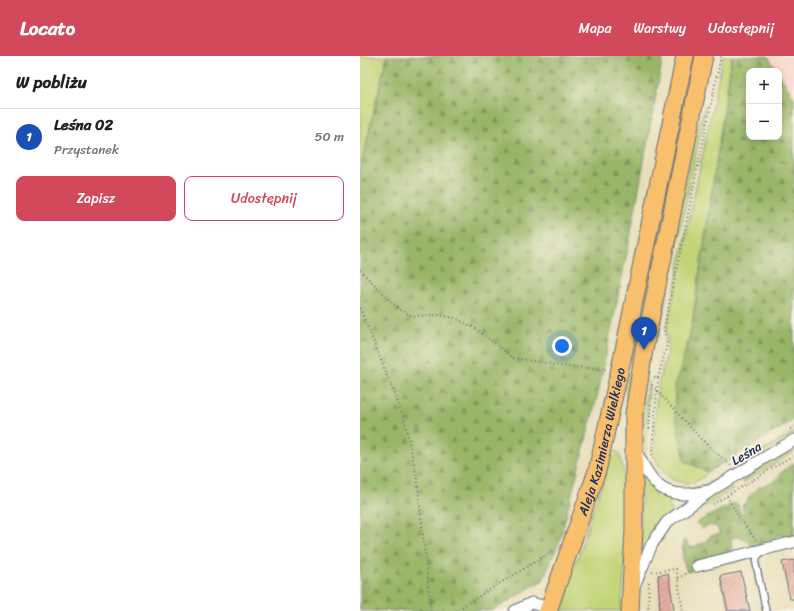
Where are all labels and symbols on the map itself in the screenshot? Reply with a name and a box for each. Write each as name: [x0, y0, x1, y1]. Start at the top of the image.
pin: 1: [631, 317, 657, 350]
your location: [552, 336, 572, 356]
street label: Aleja Kazimierza Wielkiego: [571, 365, 632, 520]
street label: Leśna: [727, 435, 766, 472]

